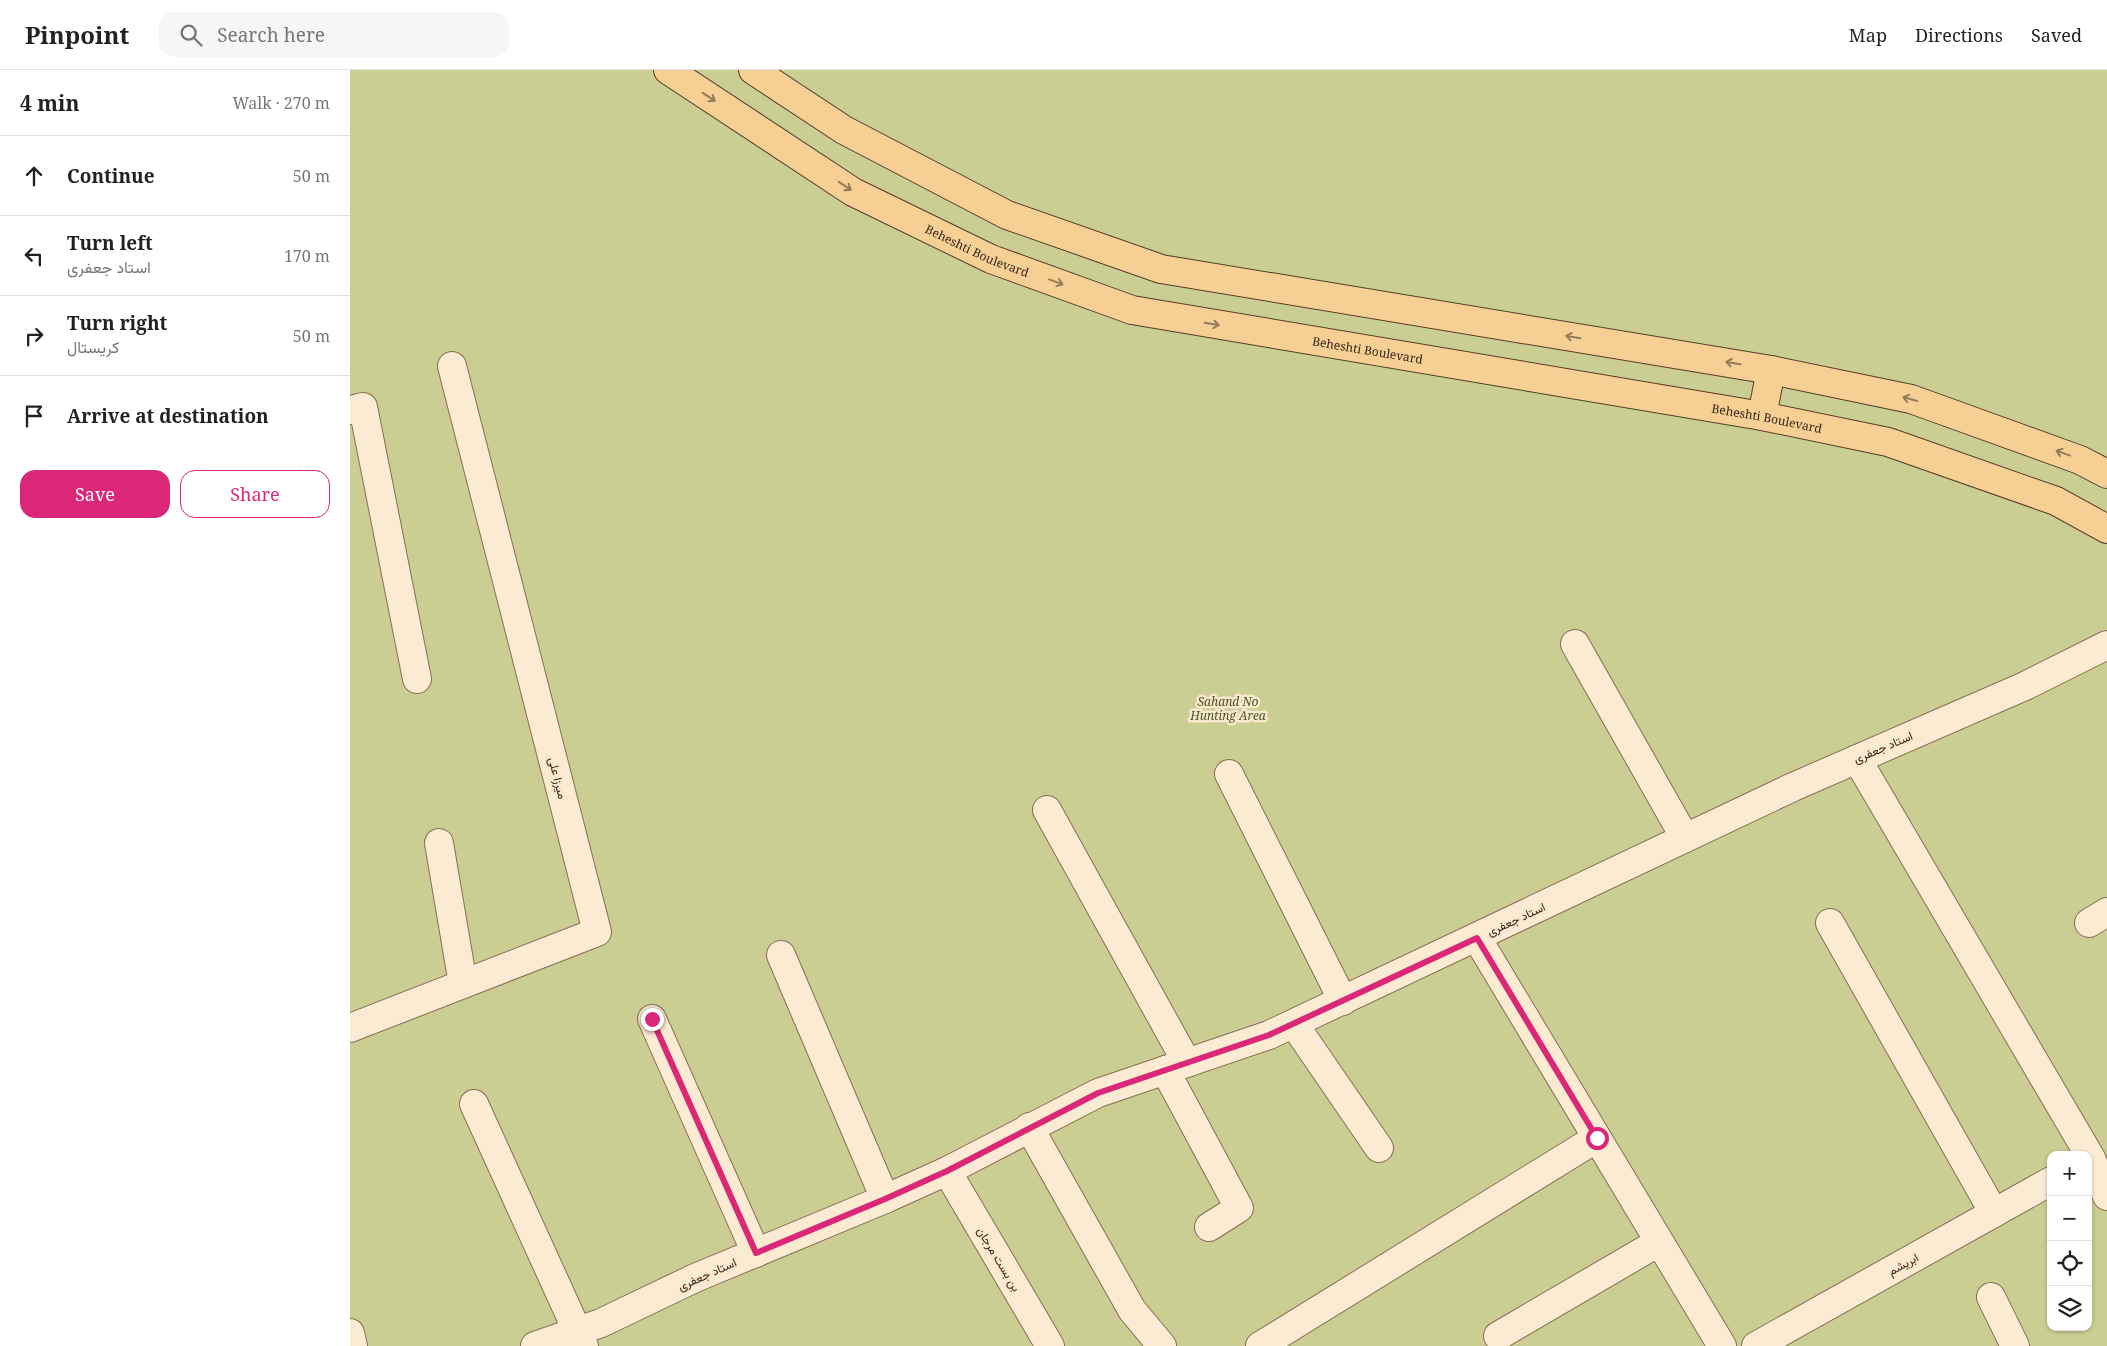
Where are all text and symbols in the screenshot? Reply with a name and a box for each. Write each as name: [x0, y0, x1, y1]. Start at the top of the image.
search box: [159, 12, 509, 57]
text: Pinpoint: [25, 18, 129, 51]
icon: search: [177, 21, 205, 49]
text: Search here: [217, 22, 325, 48]
text: Map: [1849, 23, 1887, 47]
text: Directions: [1915, 23, 2003, 47]
text: Saved: [2031, 23, 2082, 47]
text: 4 min: [20, 89, 79, 117]
text: Walk · 270 m: [233, 92, 330, 114]
one-way arrow: [702, 92, 716, 102]
icon: ahead: [20, 162, 48, 190]
text: Continue: [67, 163, 155, 189]
text: 50 m: [293, 165, 330, 187]
one-way arrow: [837, 181, 851, 191]
street label: Beheshti Boulevard: [923, 220, 1032, 281]
text: Turn left: [67, 230, 153, 256]
icon: left: [20, 242, 48, 270]
text: 170 m: [284, 245, 330, 267]
text: استاد جعفری: [67, 256, 151, 278]
one-way arrow: [1048, 278, 1063, 287]
text: Turn right: [67, 310, 167, 336]
one-way arrow: [1204, 319, 1220, 329]
icon: right: [20, 322, 48, 350]
text: 50 m: [293, 325, 330, 347]
street label: Beheshti Boulevard: [1311, 332, 1425, 367]
one-way arrow: [1565, 332, 1581, 342]
text: کریستال: [67, 336, 119, 358]
one-way arrow: [1726, 358, 1742, 368]
one-way arrow: [1902, 394, 1918, 404]
street label: Beheshti Boulevard: [1711, 399, 1824, 437]
icon: arrive: [20, 402, 48, 430]
text: Arrive at destination: [67, 403, 269, 429]
one-way arrow: [2055, 448, 2071, 458]
button: Save: [20, 470, 170, 518]
button: Share: [180, 470, 330, 518]
park label: Sahand No Hunting Area: [1189, 693, 1266, 724]
street label: استاد جعفری: [1851, 727, 1915, 767]
street label: میرزا علی: [545, 755, 571, 801]
street label: استاد جعفری: [1484, 898, 1548, 940]
route end: [641, 1008, 664, 1031]
route start: [1586, 1127, 1609, 1150]
map controls: [2047, 1151, 2092, 1331]
button: +: [2047, 1151, 2092, 1196]
button: −: [2047, 1196, 2092, 1241]
street label: بن بست مرجان: [973, 1223, 1025, 1295]
button: locate: [2047, 1241, 2092, 1286]
street label: ابریشم: [1885, 1249, 1921, 1279]
street label: استاد جعفری: [675, 1253, 739, 1295]
button: layers: [2047, 1286, 2092, 1331]

